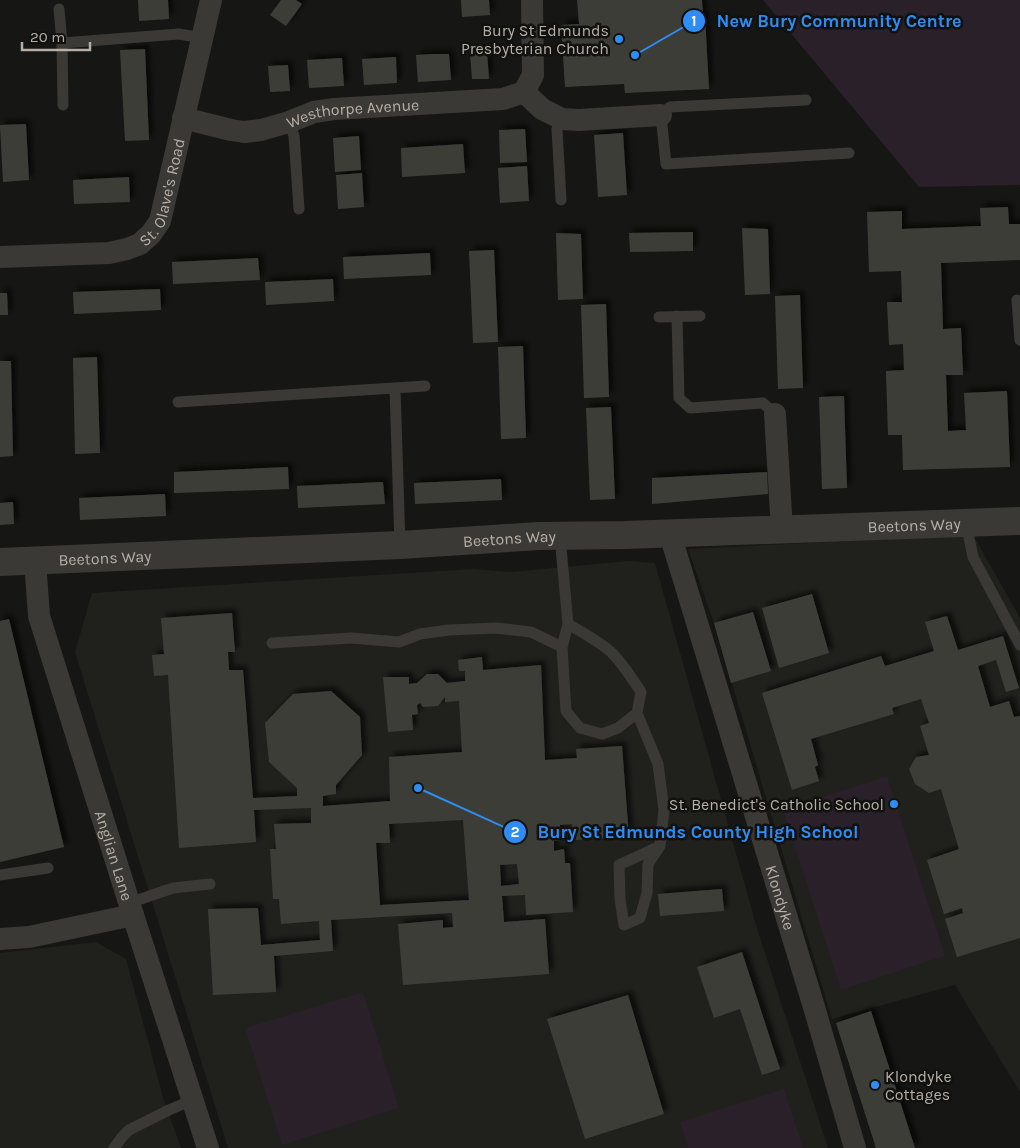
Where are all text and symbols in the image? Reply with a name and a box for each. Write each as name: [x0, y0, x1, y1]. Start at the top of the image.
callout: New Bury Community Centre: [681, 5, 971, 38]
text: New Bury Community Centre: [716, 10, 962, 32]
text: 1: [691, 12, 697, 30]
scale bar: [22, 20, 90, 52]
place label: Bury St Edmunds Presbyterian Church: [461, 21, 609, 58]
text: 20 m: [30, 28, 65, 46]
marker: Bury St Edmunds Presbyterian Church: [613, 33, 625, 45]
street label: Westhorpe Avenue: [284, 95, 420, 132]
street label: St. Olave's Road: [135, 136, 189, 250]
street label: Beetons Way: [867, 514, 962, 536]
street label: Beetons Way: [462, 527, 557, 551]
street label: Beetons Way: [58, 547, 152, 570]
place label: St. Benedict's Catholic School: [669, 795, 884, 814]
marker: St. Benedict's Catholic School: [888, 798, 900, 810]
street label: Anglian Lane: [91, 808, 137, 903]
callout: Bury St Edmunds County High School: [502, 815, 868, 848]
text: Bury St Edmunds County High School: [538, 821, 858, 843]
text: 2: [510, 823, 520, 841]
street label: Klondyke: [761, 863, 799, 932]
place label: Klondyke Cottages: [885, 1067, 952, 1104]
marker: Klondyke Cottages: [869, 1079, 881, 1091]

